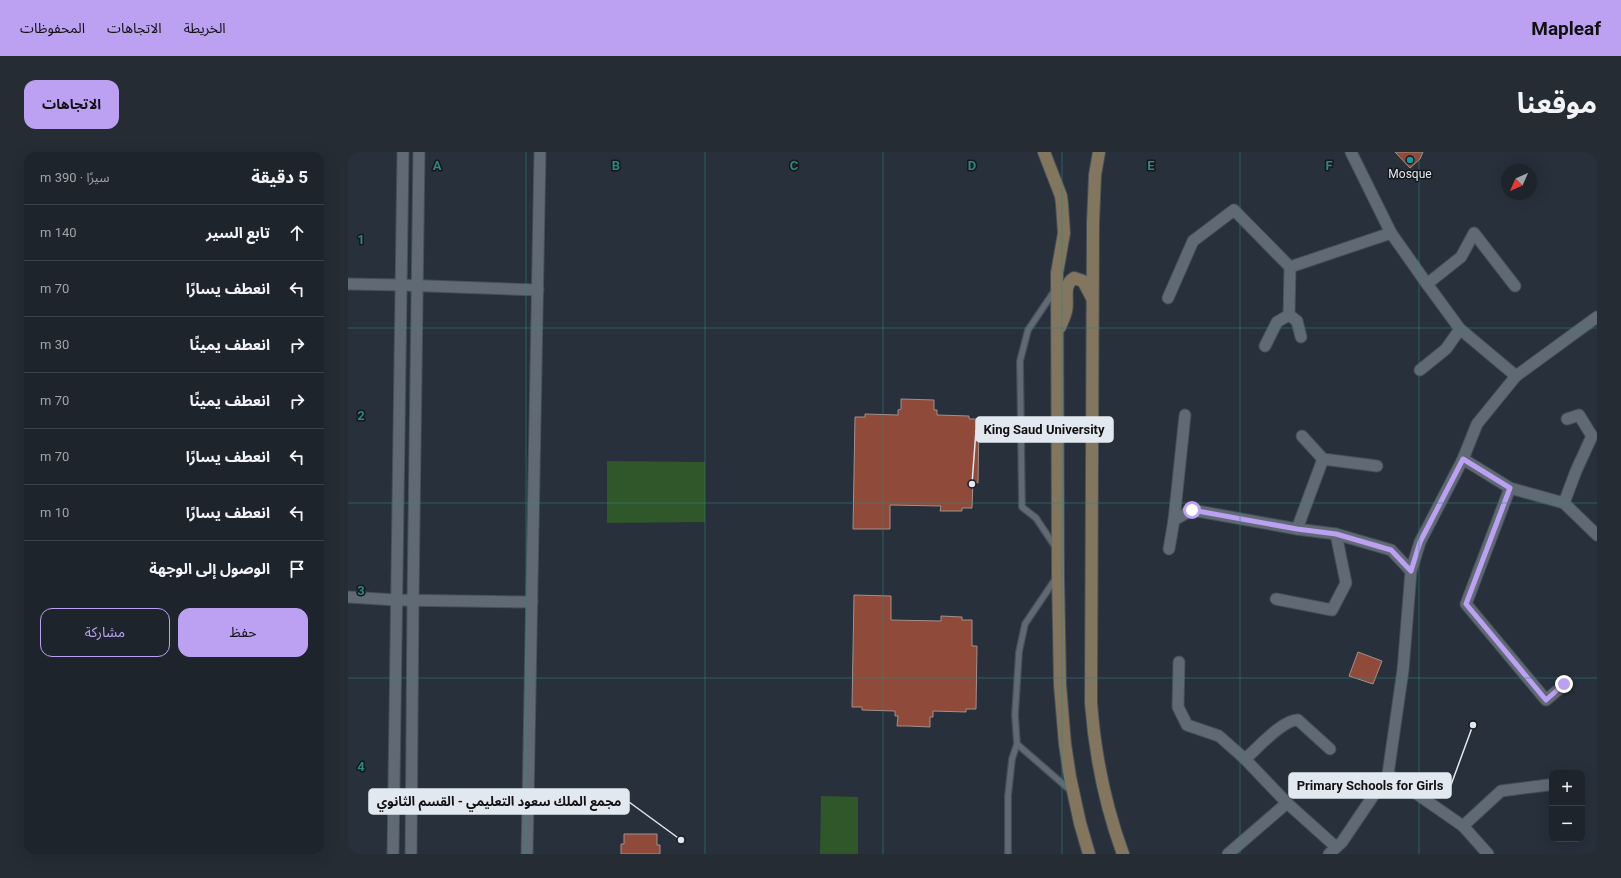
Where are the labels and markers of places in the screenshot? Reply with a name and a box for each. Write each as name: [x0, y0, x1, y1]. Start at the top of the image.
marker: Mosque: [1405, 155, 1415, 165]
place label: Mosque: [1388, 167, 1432, 181]
callout: King Saud University: [976, 417, 1113, 442]
callout: Primary Schools for Girls: [1289, 773, 1451, 798]
callout: مجمع الملك سعود التعليمي - القسم الثانوي: [369, 789, 629, 814]

